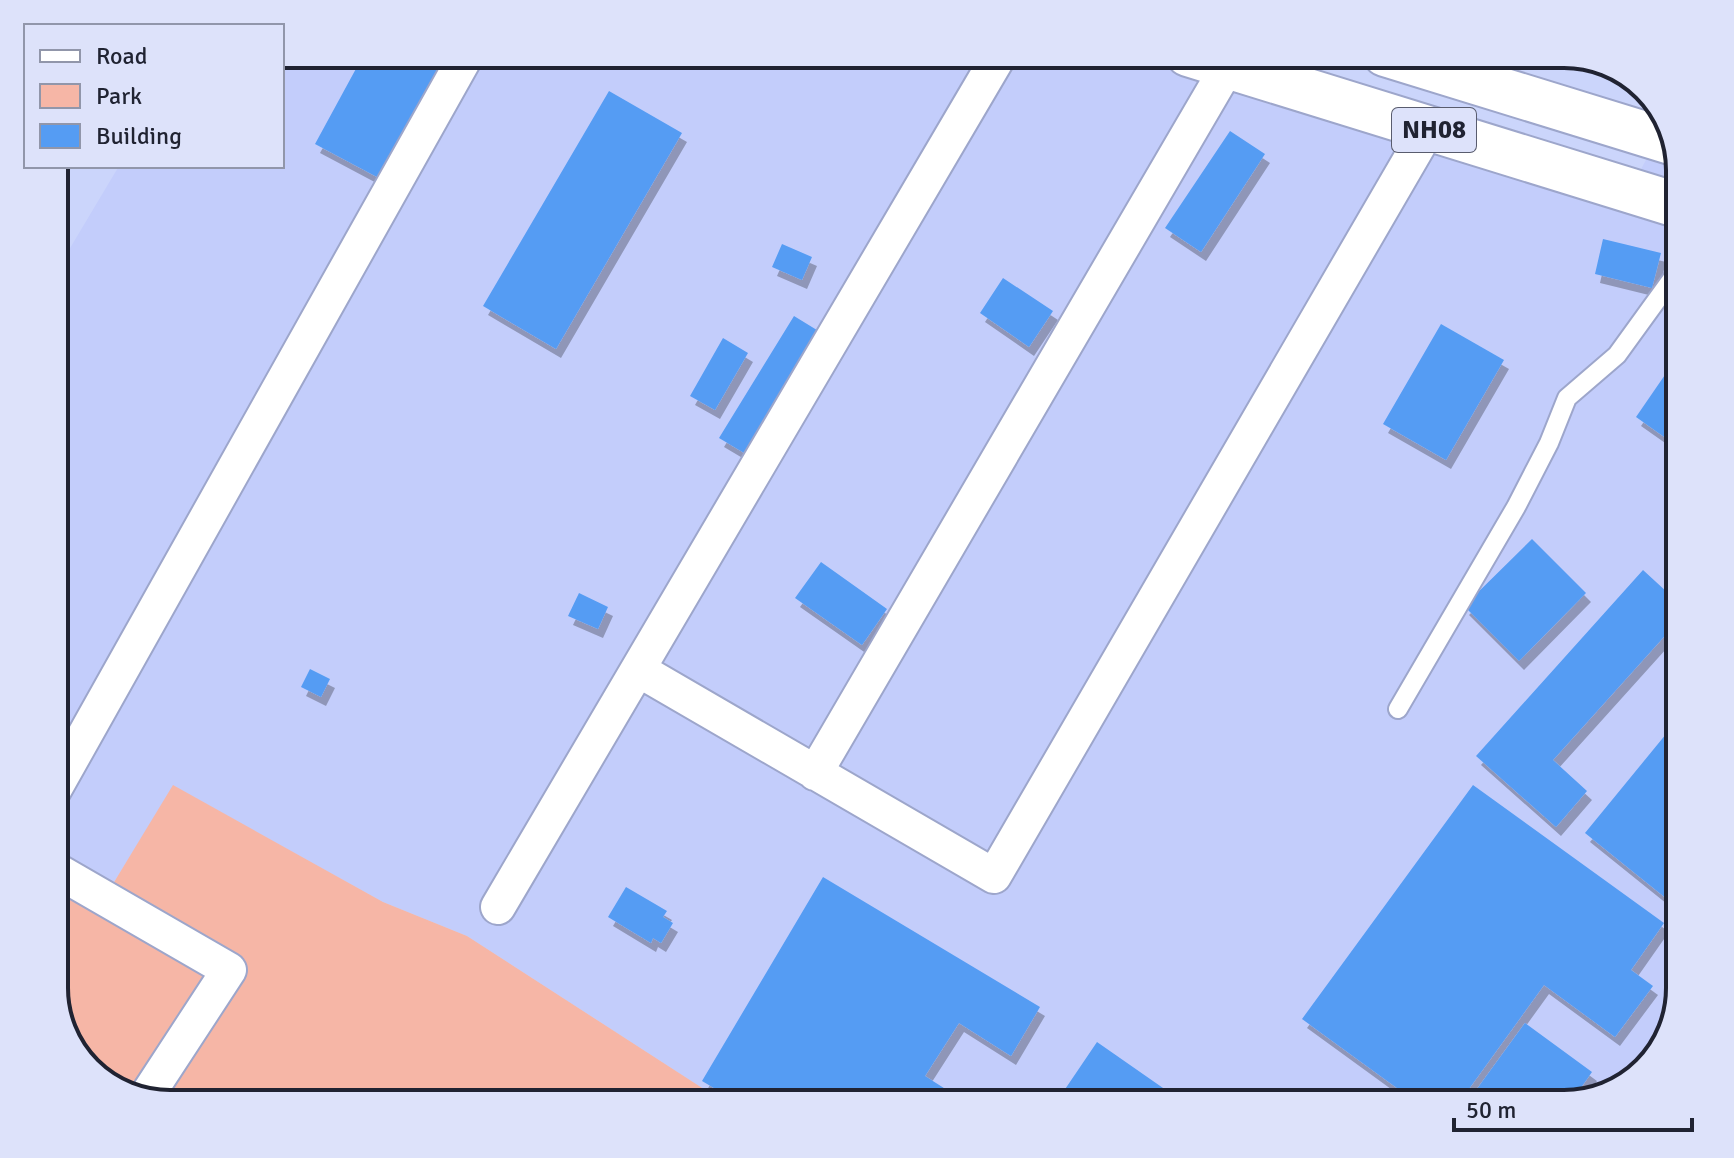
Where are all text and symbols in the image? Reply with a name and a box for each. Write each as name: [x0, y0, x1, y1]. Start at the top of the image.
legend: [24, 24, 284, 168]
text: Road: [96, 41, 147, 71]
text: Park: [96, 81, 142, 111]
road number: NH08: [1392, 108, 1476, 152]
text: Building: [96, 121, 182, 151]
scale bar: [1454, 1082, 1692, 1132]
text: 50 m: [1466, 1095, 1516, 1125]

